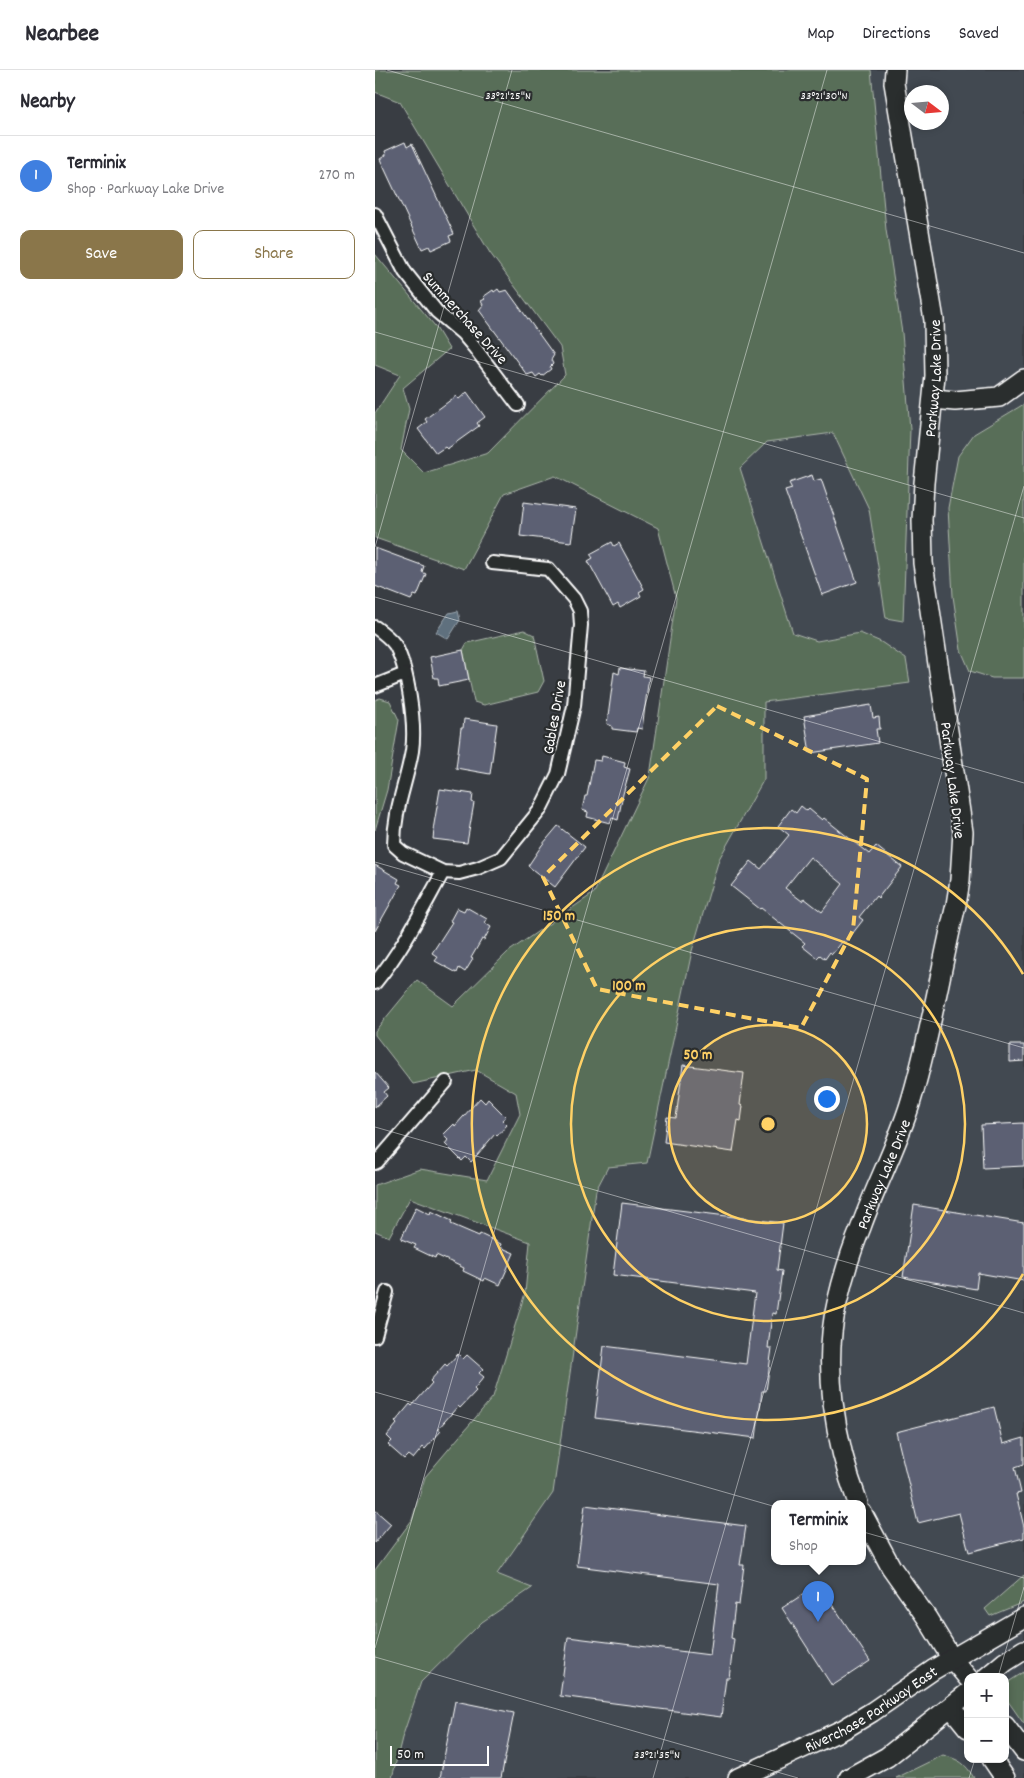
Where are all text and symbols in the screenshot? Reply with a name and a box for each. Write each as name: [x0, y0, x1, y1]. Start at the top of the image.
text: Nearbee: [25, 18, 99, 52]
text: Map: [807, 22, 834, 47]
text: Directions: [862, 22, 931, 47]
text: Saved: [959, 22, 999, 47]
north arrow: [904, 85, 949, 130]
text: Nearby: [20, 88, 75, 118]
text: 33°21'25"N: [485, 88, 531, 105]
text: 33°21'30"N: [801, 88, 847, 105]
text: Terminix: [67, 151, 126, 178]
text: 1: [34, 164, 38, 187]
text: 270 m: [319, 164, 355, 187]
text: Shop · Parkway Lake Drive: [67, 178, 224, 201]
button: Save: [20, 230, 183, 279]
button: Share: [193, 230, 355, 279]
street label: Summerchase Drive: [416, 267, 512, 370]
street label: Parkway Lake Drive: [920, 319, 949, 438]
street label: Gables Drive: [538, 679, 573, 756]
street label: Parkway Lake Drive: [933, 721, 970, 840]
text: 150 m: [543, 906, 575, 928]
text: 100 m: [612, 976, 646, 998]
text: 50 m: [684, 1045, 712, 1067]
your location: [814, 1086, 840, 1112]
centre of rings: [759, 1115, 777, 1133]
street label: Parkway Lake Drive: [852, 1116, 918, 1233]
popup: [771, 1500, 866, 1565]
text: Terminix: [789, 1508, 848, 1535]
text: Shop: [789, 1535, 818, 1558]
pin: 1: [802, 1581, 834, 1622]
street label: Riverchase Parkway East: [801, 1661, 943, 1760]
map controls: [964, 1673, 1009, 1763]
button: +: [964, 1673, 1009, 1718]
button: −: [964, 1718, 1009, 1763]
scale bar: [390, 1743, 489, 1766]
text: 50 m: [397, 1745, 424, 1765]
text: 33°21'35"N: [634, 1747, 680, 1764]

